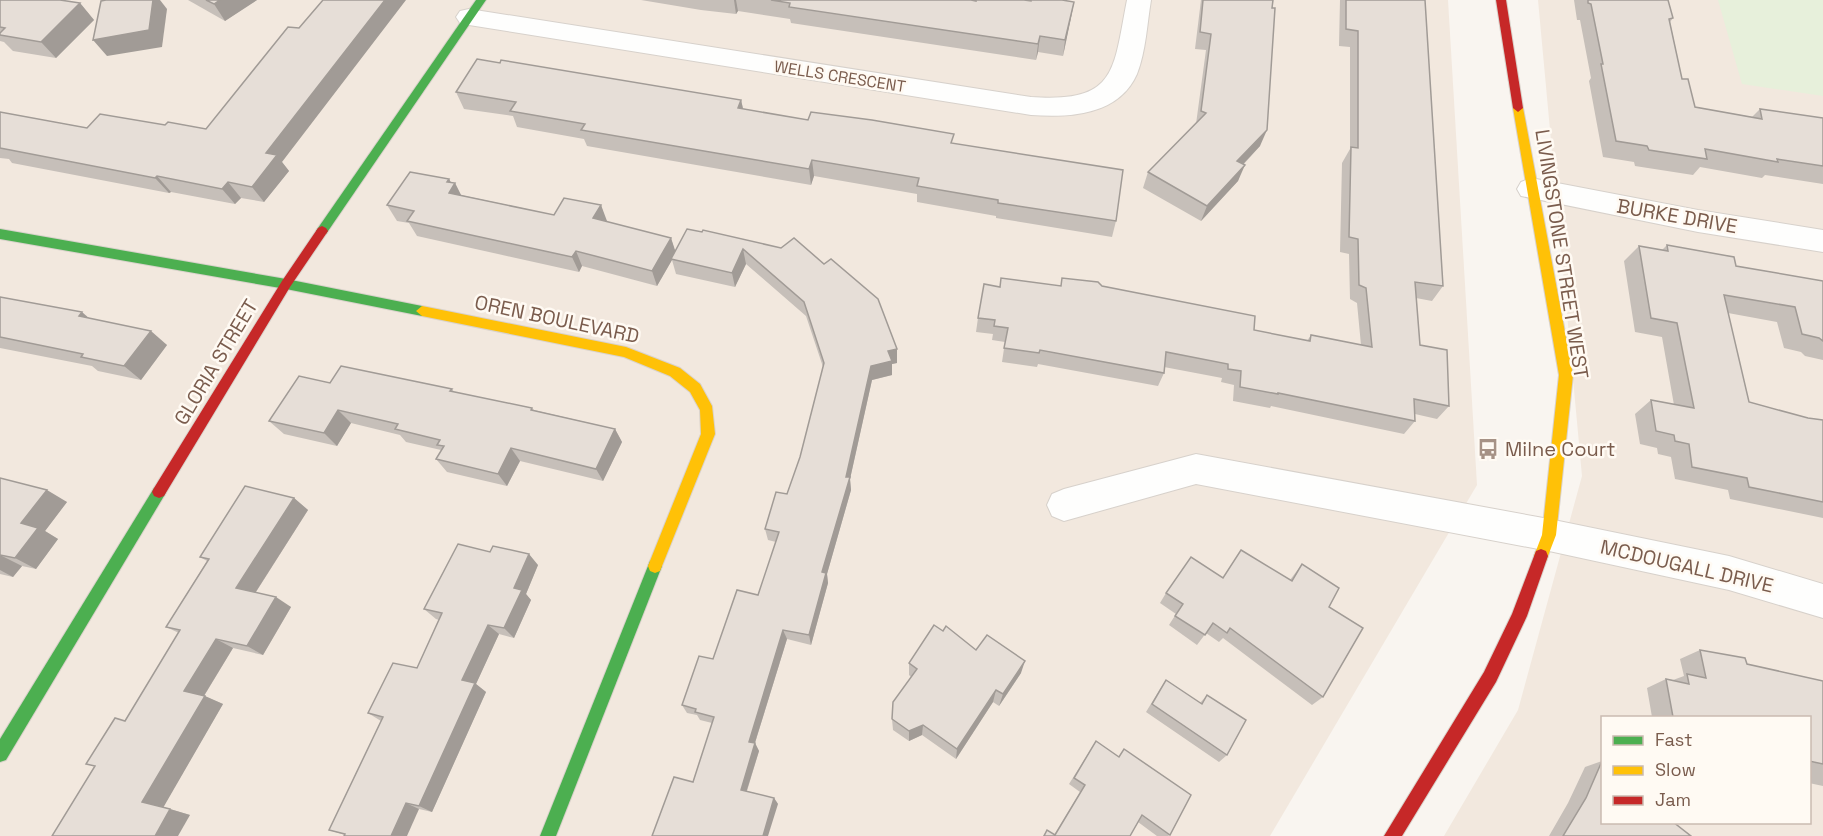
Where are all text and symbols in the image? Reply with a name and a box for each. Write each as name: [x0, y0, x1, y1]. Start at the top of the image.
street label: WELLS CRESCENT: [773, 56, 907, 97]
street label: LIVINGSTONE STREET WEST: [1529, 127, 1595, 381]
street label: BURKE DRIVE: [1615, 193, 1739, 239]
street label: OREN BOULEVARD: [472, 289, 642, 349]
street label: GLORIA STREET: [168, 294, 264, 430]
place label: Milne Court: [1505, 436, 1616, 462]
bus stop icon: Milne Court: [1476, 437, 1500, 461]
street label: MCDOUGALL DRIVE: [1598, 533, 1776, 599]
legend: [1601, 716, 1811, 824]
text: Fast: [1655, 728, 1692, 751]
text: Slow: [1655, 758, 1696, 781]
text: Jam: [1655, 788, 1691, 811]

